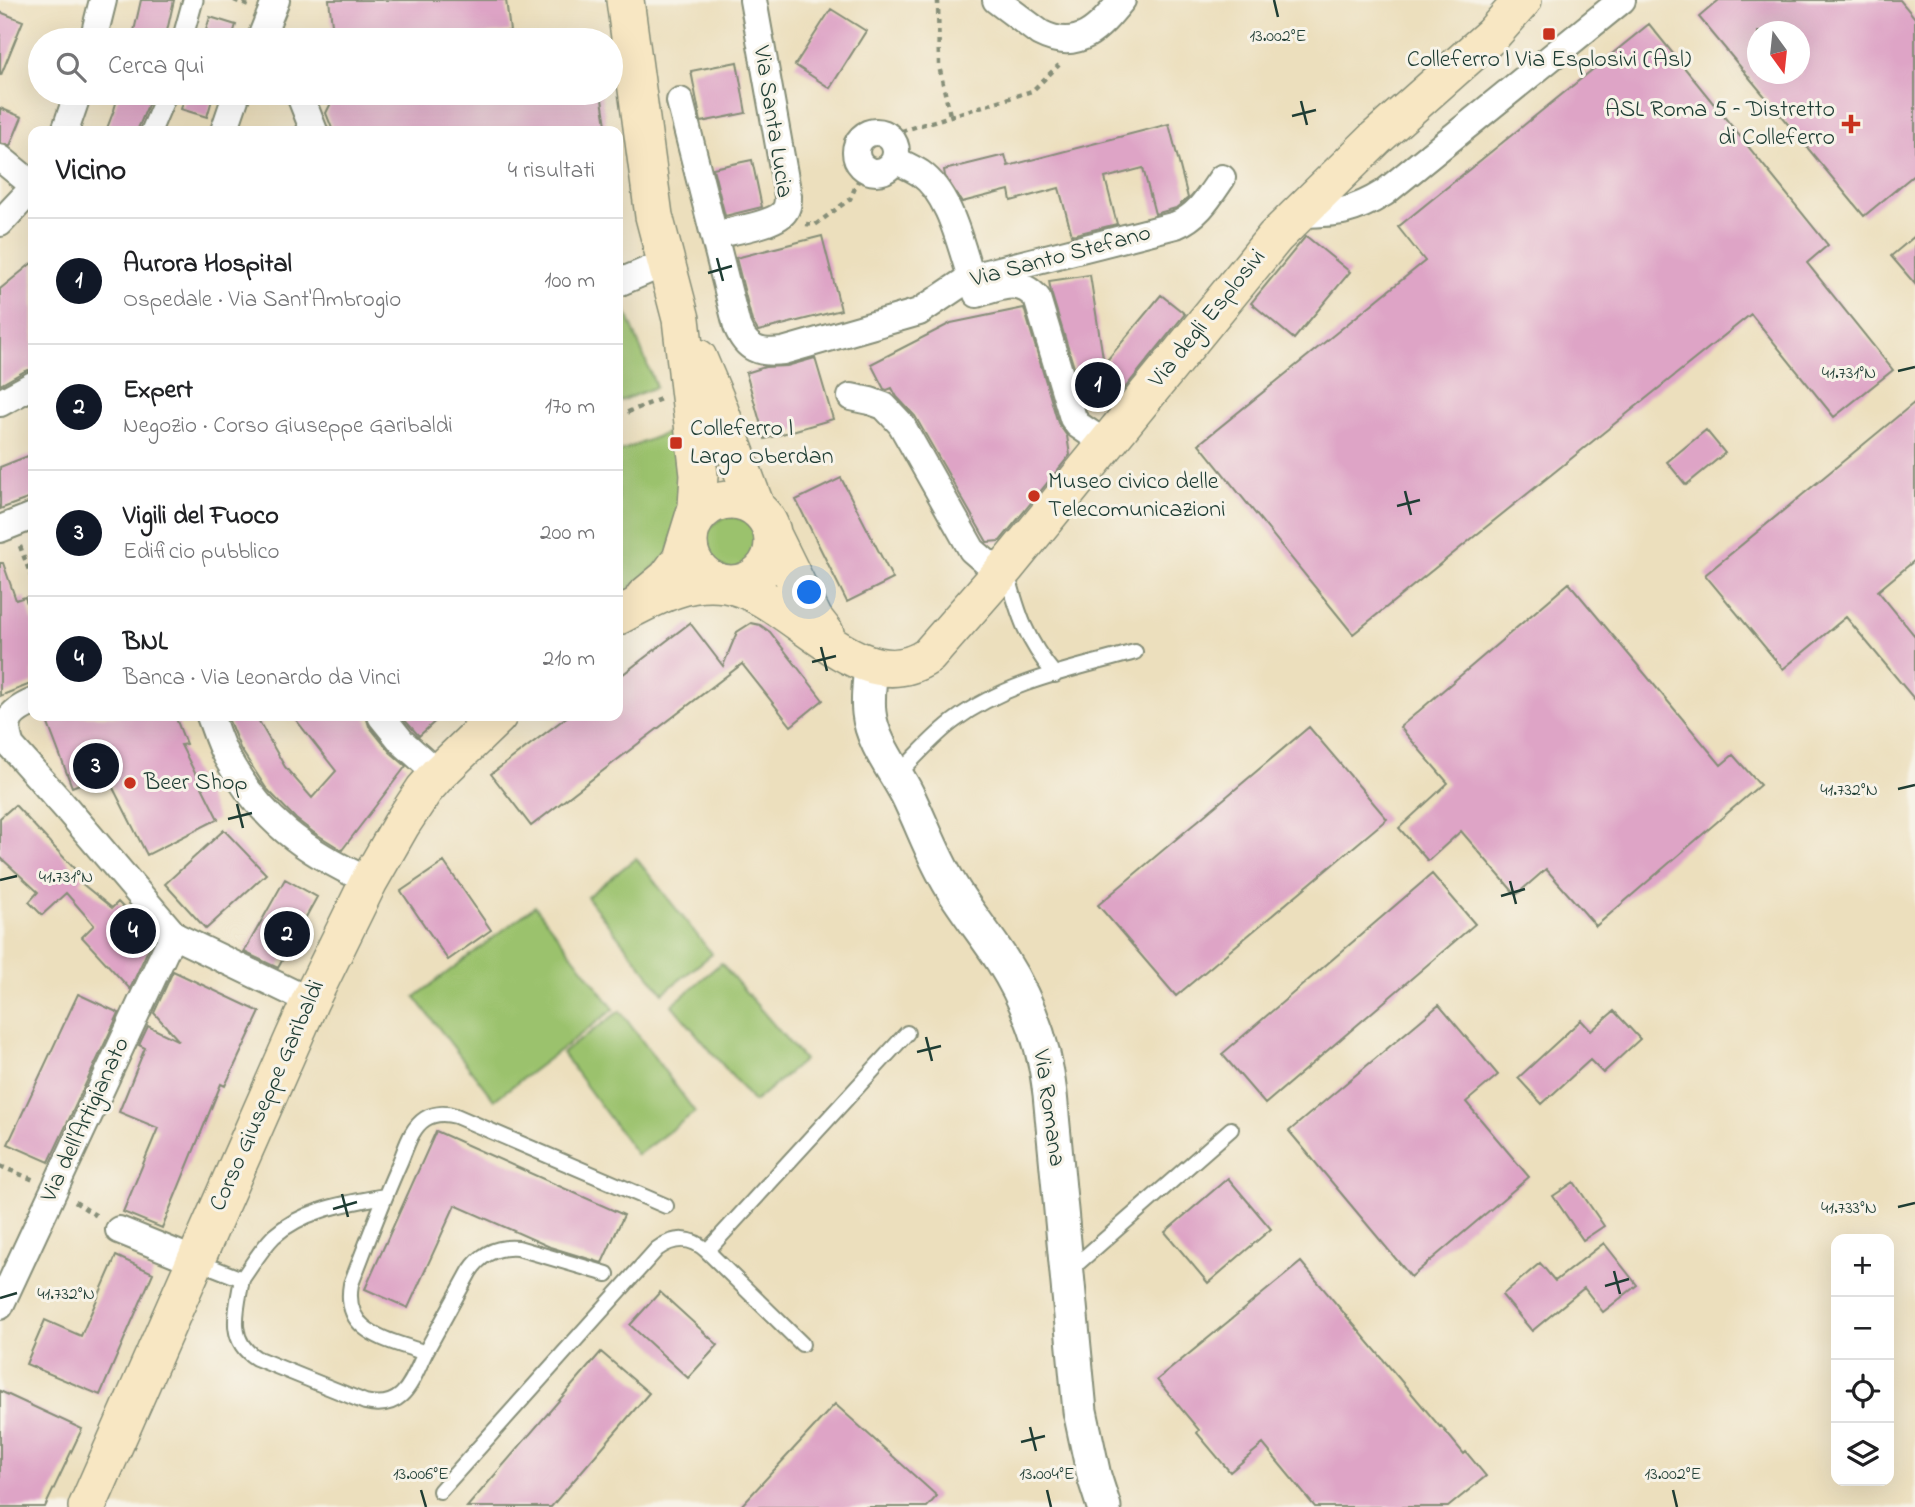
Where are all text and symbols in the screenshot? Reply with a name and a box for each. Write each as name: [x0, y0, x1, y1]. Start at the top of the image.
north arrow: [1747, 21, 1810, 84]
text: 13.002°E: [1249, 24, 1307, 50]
marker: Colleferro | Via Esplosivi (Asl): [1541, 26, 1557, 42]
search box: [28, 28, 623, 105]
street label: Via Santa Lucia: [743, 42, 801, 201]
place label: Colleferro | Via Esplosivi (Asl): [1407, 43, 1691, 78]
icon: search: [52, 48, 90, 86]
text: Cerca qui: [108, 48, 204, 86]
place label: ASL Roma 5 – Distretto di Colleferro: [1605, 93, 1835, 156]
marker: ASL Roma 5 – Distretto di Colleferro: [1841, 114, 1861, 134]
text: Vicino: [56, 150, 126, 194]
text: 4 risultati: [508, 155, 595, 188]
street label: Via Santo Stefano: [966, 216, 1155, 298]
street label: Via degli Esplosivi: [1140, 242, 1275, 397]
text: Aurora Hospital: [123, 246, 292, 284]
text: 1: [75, 265, 83, 298]
text: 100 m: [544, 265, 595, 298]
text: Ospedale · Via Sant'Ambrogio: [123, 284, 401, 317]
pin: 1: [1075, 359, 1121, 411]
text: 41.731°N: [1822, 361, 1876, 387]
text: Expert: [123, 372, 193, 410]
text: 2: [73, 391, 85, 424]
text: 170 m: [545, 391, 595, 424]
text: Negozio · Corso Giuseppe Garibaldi: [123, 410, 453, 443]
place label: Colleferro | Largo Oberdan: [690, 412, 833, 475]
marker: Colleferro | Largo Oberdan: [668, 435, 684, 451]
place label: Museo civico delle Telecomunicazioni: [1048, 465, 1225, 528]
marker: Museo civico delle Telecomunicazioni: [1026, 488, 1042, 504]
text: Vigili del Fuoco: [123, 498, 279, 536]
text: 3: [74, 517, 84, 550]
text: 200 m: [540, 517, 595, 550]
text: Edificio pubblico: [123, 536, 280, 569]
your location: [792, 575, 826, 609]
text: BNL: [123, 624, 168, 662]
text: 4: [74, 643, 84, 676]
text: 210 m: [543, 643, 595, 676]
text: Banca · Via Leonardo da Vinci: [123, 662, 401, 695]
pin: 3: [73, 740, 119, 792]
place label: Beer Shop: [143, 766, 247, 801]
marker: Beer Shop: [122, 775, 138, 791]
text: 41.732°N: [1820, 778, 1878, 804]
text: 41.731°N: [39, 865, 93, 891]
pin: 4: [110, 905, 156, 957]
pin: 2: [264, 908, 310, 960]
street label: Corso Giuseppe Garibaldi: [201, 975, 335, 1217]
street label: Via dell'Artigianato: [32, 1032, 140, 1209]
street label: Via Romana: [1022, 1046, 1074, 1169]
text: 41.733°N: [1821, 1196, 1877, 1222]
map controls: [1831, 1234, 1894, 1486]
button: +: [1831, 1234, 1894, 1297]
text: 41.732°N: [37, 1282, 95, 1308]
button: −: [1831, 1297, 1894, 1360]
button: locate: [1831, 1360, 1894, 1423]
button: layers: [1831, 1423, 1894, 1486]
text: 13.006°E: [393, 1462, 449, 1488]
text: 13.004°E: [1019, 1462, 1075, 1488]
text: 13.002°E: [1644, 1462, 1702, 1488]

